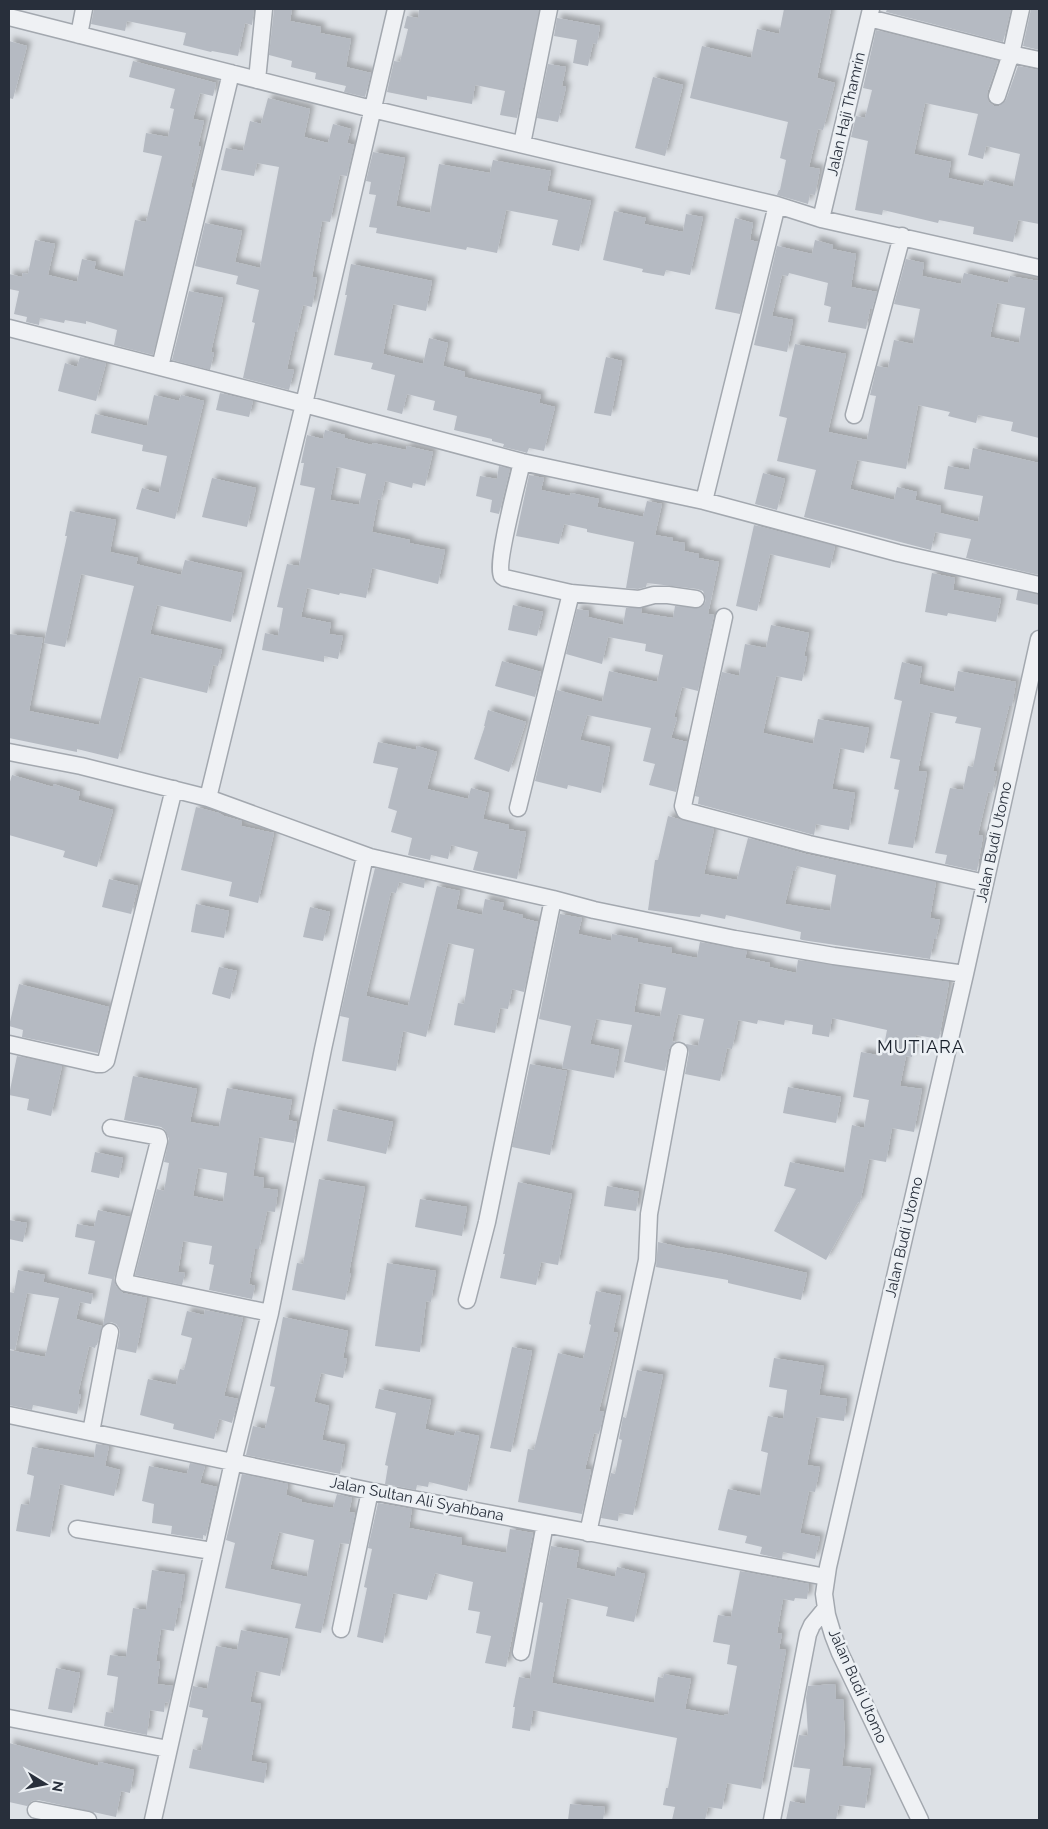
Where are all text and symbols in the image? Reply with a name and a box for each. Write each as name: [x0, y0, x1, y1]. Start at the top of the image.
street label: Jalan Haji Thamrin: [823, 50, 869, 178]
street label: Jalan Budi Utomo: [972, 780, 1016, 904]
district label: MUTIARA: [877, 1036, 965, 1057]
street label: Jalan Budi Utomo: [881, 1175, 927, 1299]
street label: Jalan Sultan Ali Syahbana: [328, 1473, 506, 1525]
street label: Jalan Budi Utomo: [825, 1626, 891, 1746]
north arrow: [20, 1759, 70, 1809]
text: N: [49, 1780, 67, 1793]

